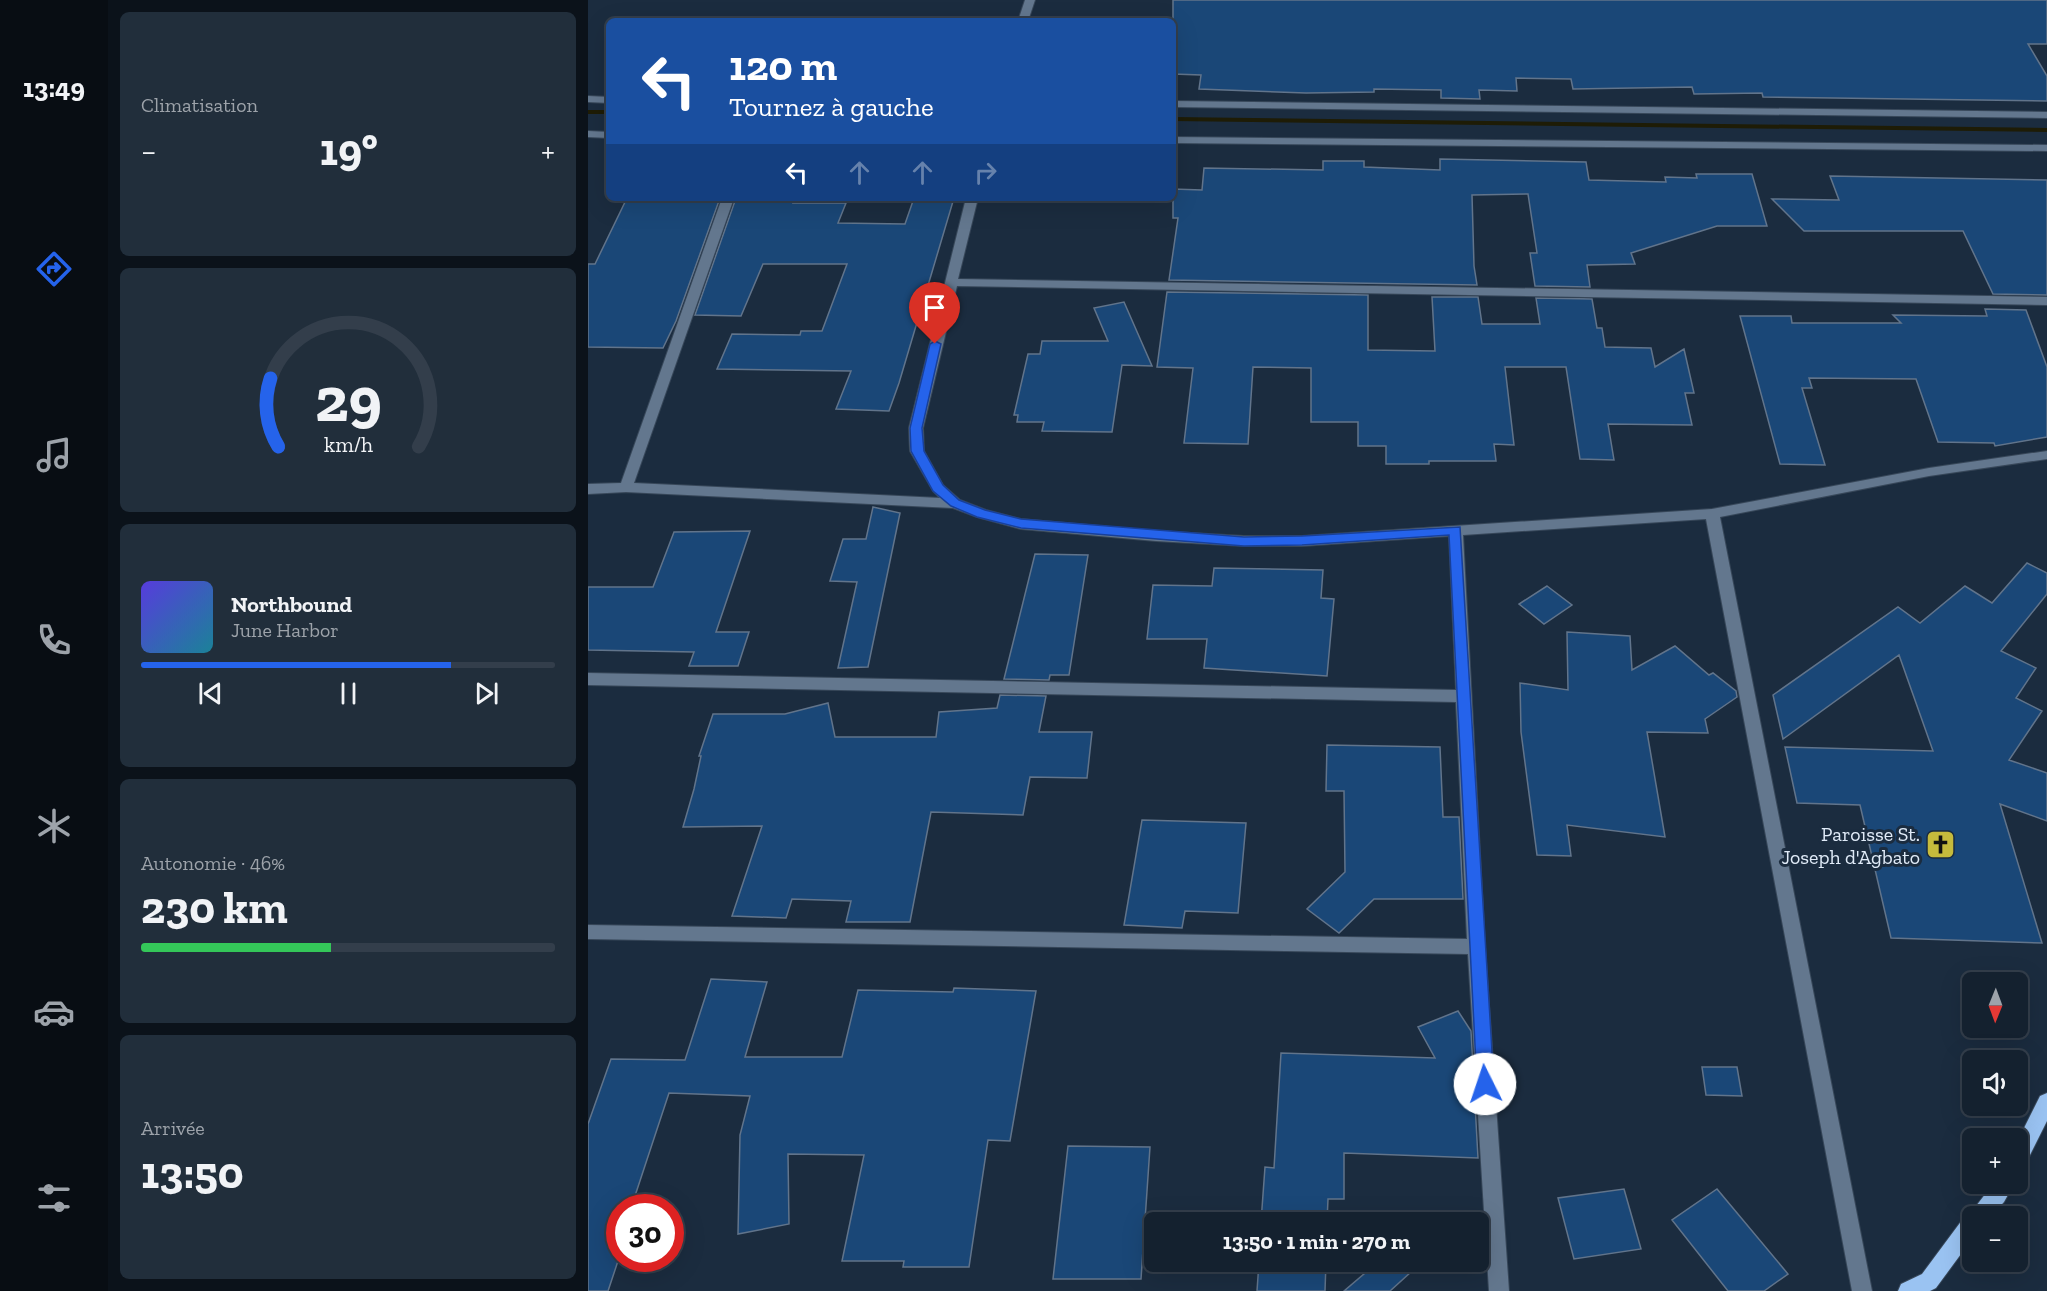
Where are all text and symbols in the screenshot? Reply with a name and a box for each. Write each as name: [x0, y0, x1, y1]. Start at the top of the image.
text: 120 m: [729, 40, 837, 91]
icon: left: [630, 42, 708, 120]
text: 13:49: [23, 72, 85, 104]
text: Tournez à gauche: [729, 91, 934, 123]
text: Climatisation: [141, 93, 258, 117]
text: 19°: [320, 123, 378, 177]
text: −: [141, 131, 156, 170]
text: +: [541, 131, 555, 170]
icon: left: [780, 156, 813, 189]
icon: ahead: [843, 156, 876, 189]
icon: ahead: [906, 156, 939, 189]
icon: right: [969, 156, 1002, 189]
icon: directions: [33, 248, 75, 290]
pin: [909, 282, 960, 344]
icon: arrive: [918, 291, 951, 324]
text: 29: [315, 362, 381, 437]
text: km/h: [324, 432, 372, 457]
icon: music: [33, 434, 75, 476]
text: Northbound: [231, 591, 352, 618]
text: June Harbor: [231, 618, 339, 642]
icon: phone: [33, 619, 75, 661]
icon: previous: [194, 677, 227, 710]
icon: pause: [332, 677, 365, 710]
icon: next: [470, 677, 503, 710]
icon: climate: [33, 805, 75, 847]
place label: Paroisse St. Joseph d'Agbato: [1781, 822, 1920, 869]
church icon: Paroisse St. Joseph d'Agbato: [1925, 829, 1957, 861]
text: Autonomie · 46%: [141, 851, 285, 875]
text: 230 km: [141, 881, 288, 935]
north arrow: [1962, 972, 2028, 1038]
map controls: [1962, 972, 2028, 1272]
icon: car: [33, 991, 75, 1033]
button: sound: [1962, 1050, 2028, 1116]
position arrow: [1453, 1052, 1517, 1116]
text: Arrivée: [141, 1116, 205, 1140]
button: +: [1962, 1128, 2028, 1194]
text: 13:50: [141, 1146, 244, 1200]
icon: filters: [33, 1177, 75, 1219]
speed limit sign: 30: [606, 1194, 684, 1272]
button: −: [1962, 1206, 2028, 1272]
text: 13:50 · 1 min · 270 m: [1223, 1228, 1410, 1255]

